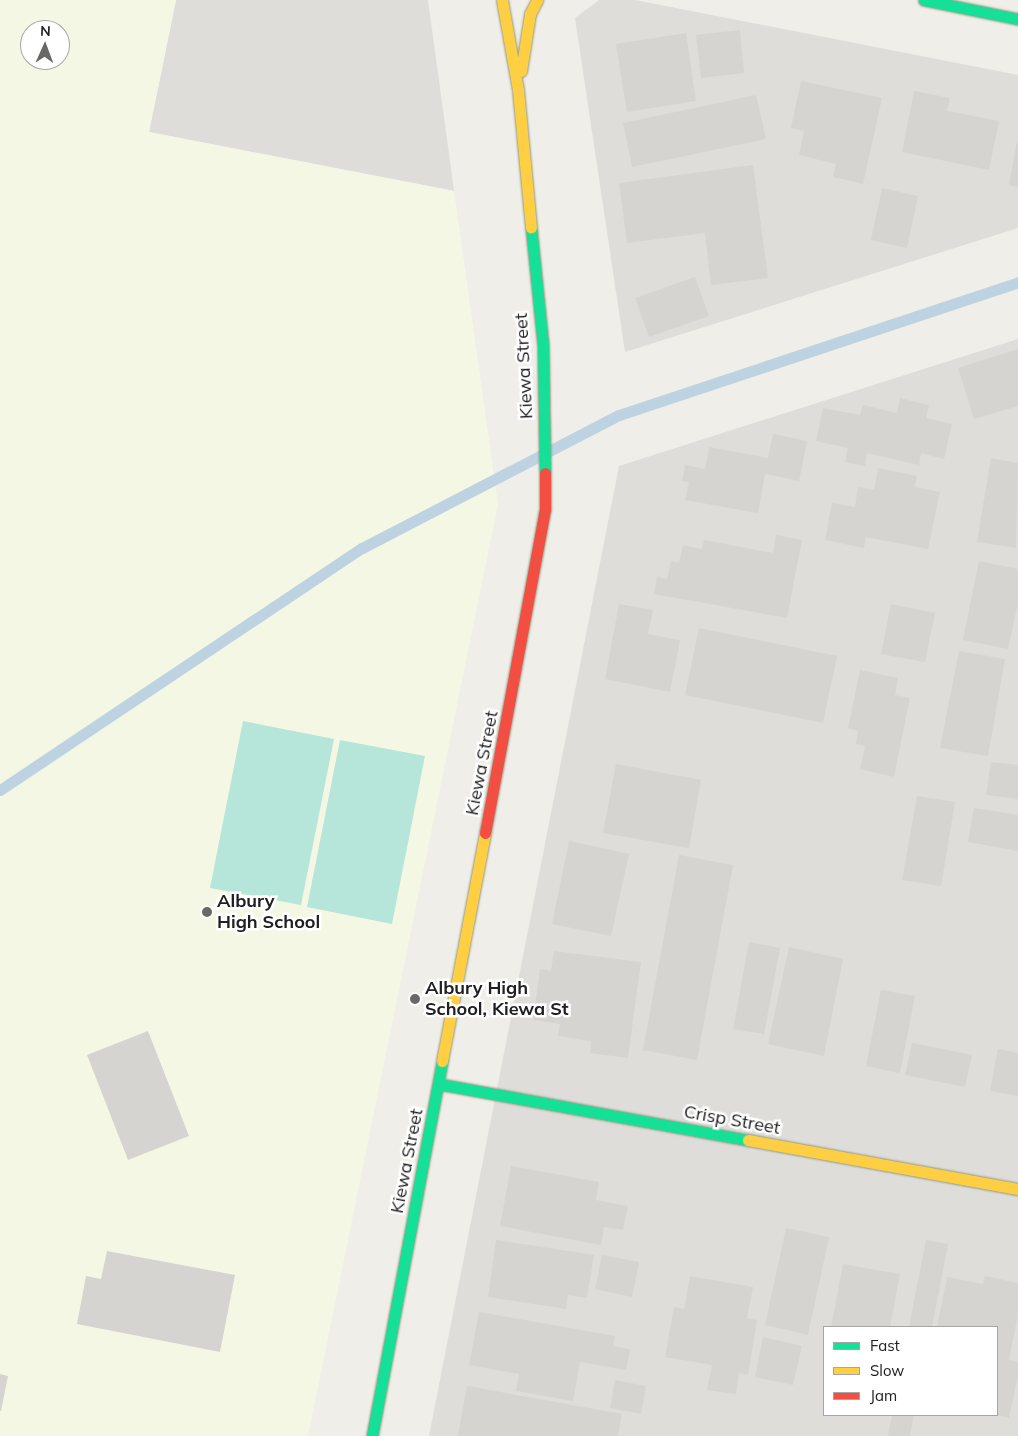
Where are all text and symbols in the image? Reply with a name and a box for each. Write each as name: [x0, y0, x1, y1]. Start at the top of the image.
north arrow: [20, 20, 70, 70]
text: N: [40, 22, 51, 40]
street label: Kiewa Street: [510, 312, 538, 420]
street label: Kiewa Street: [461, 709, 503, 817]
place label: Albury High School: [217, 891, 320, 934]
marker: Albury High School: [201, 906, 213, 918]
place label: Albury High School, Kiewa St: [425, 978, 568, 1021]
marker: Albury High School, Kiewa St: [409, 993, 421, 1005]
street label: Crisp Street: [682, 1101, 782, 1139]
street label: Kiewa Street: [386, 1107, 428, 1215]
legend: [823, 1326, 998, 1416]
text: Fast: [870, 1336, 900, 1355]
text: Slow: [870, 1361, 904, 1380]
text: Jam: [870, 1386, 897, 1405]

